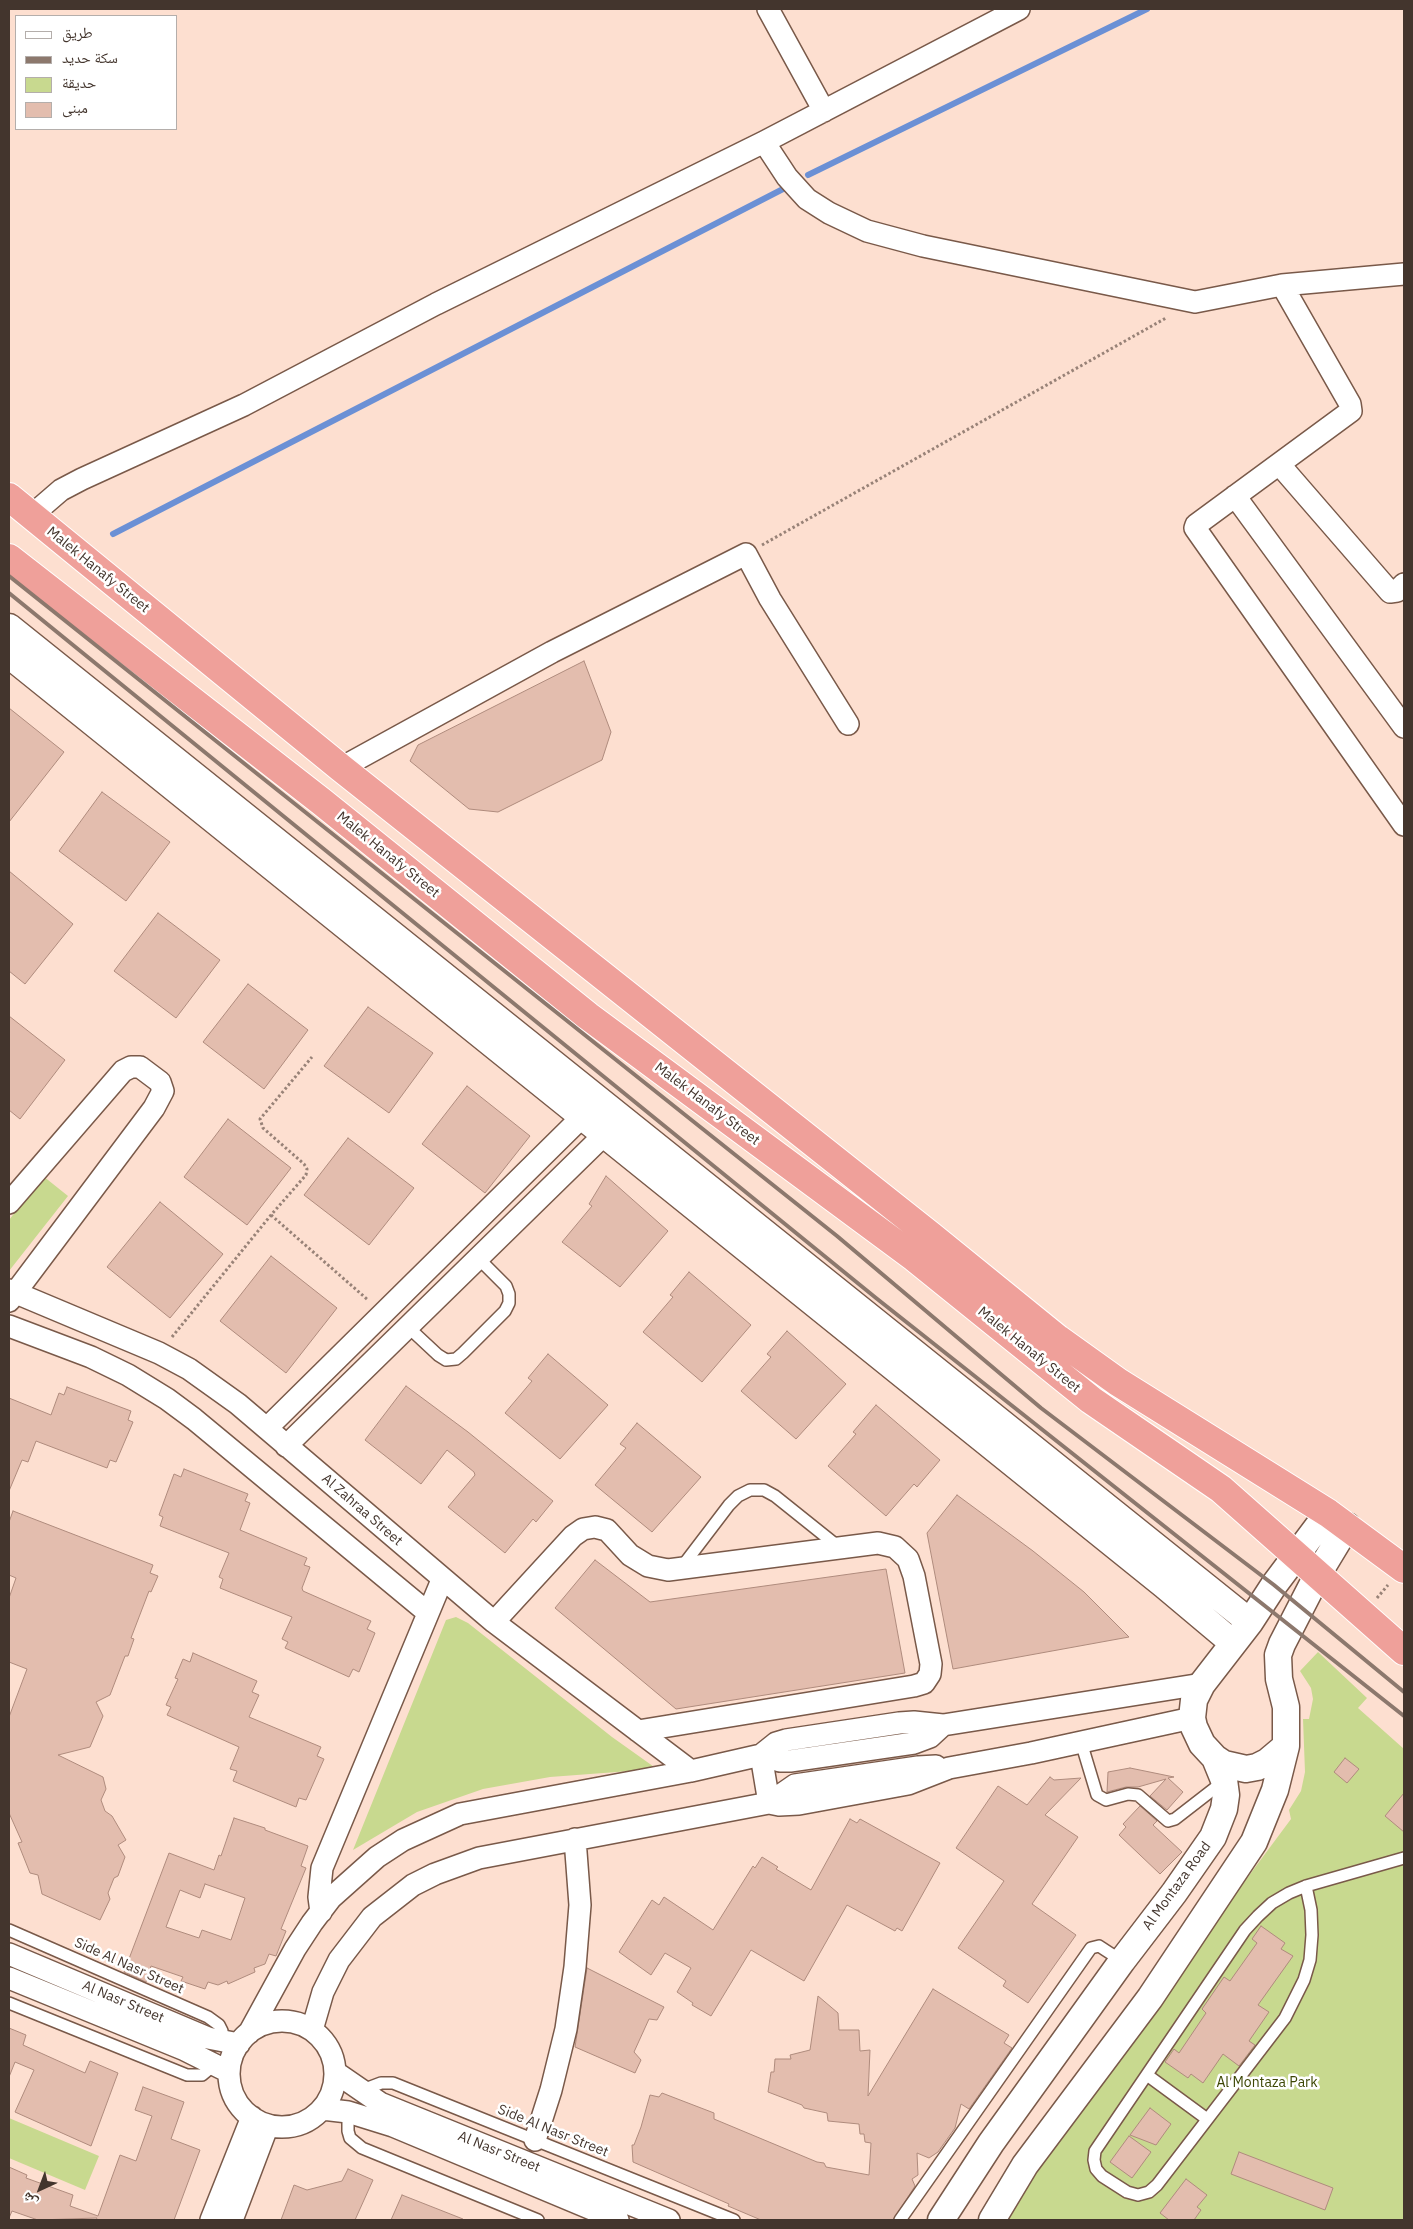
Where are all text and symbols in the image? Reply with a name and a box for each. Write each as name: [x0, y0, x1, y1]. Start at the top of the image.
legend: [15, 15, 178, 130]
text: طريق: [62, 23, 93, 42]
text: سكة حديد: [62, 48, 118, 67]
text: حديقة: [62, 73, 96, 92]
text: مبنى: [62, 98, 88, 117]
street label: Malek Hanafy Street: [43, 523, 153, 617]
street label: Malek Hanafy Street: [333, 808, 443, 902]
street label: Malek Hanafy Street: [651, 1059, 763, 1149]
street label: Malek Hanafy Street: [974, 1303, 1084, 1397]
street label: Al Zahraa Street: [318, 1470, 406, 1550]
street label: Al Montaza Road: [1139, 1839, 1215, 1933]
street label: Side Al Nasr Street: [72, 1934, 186, 1998]
street label: Al Nasr Street: [80, 1977, 166, 2027]
park label: Al Montaza Park: [1216, 2075, 1318, 2091]
street label: Side Al Nasr Street: [495, 2101, 611, 2161]
street label: Al Nasr Street: [455, 2128, 543, 2176]
north arrow: [15, 2164, 65, 2214]
text: ش: [18, 2188, 41, 2212]

